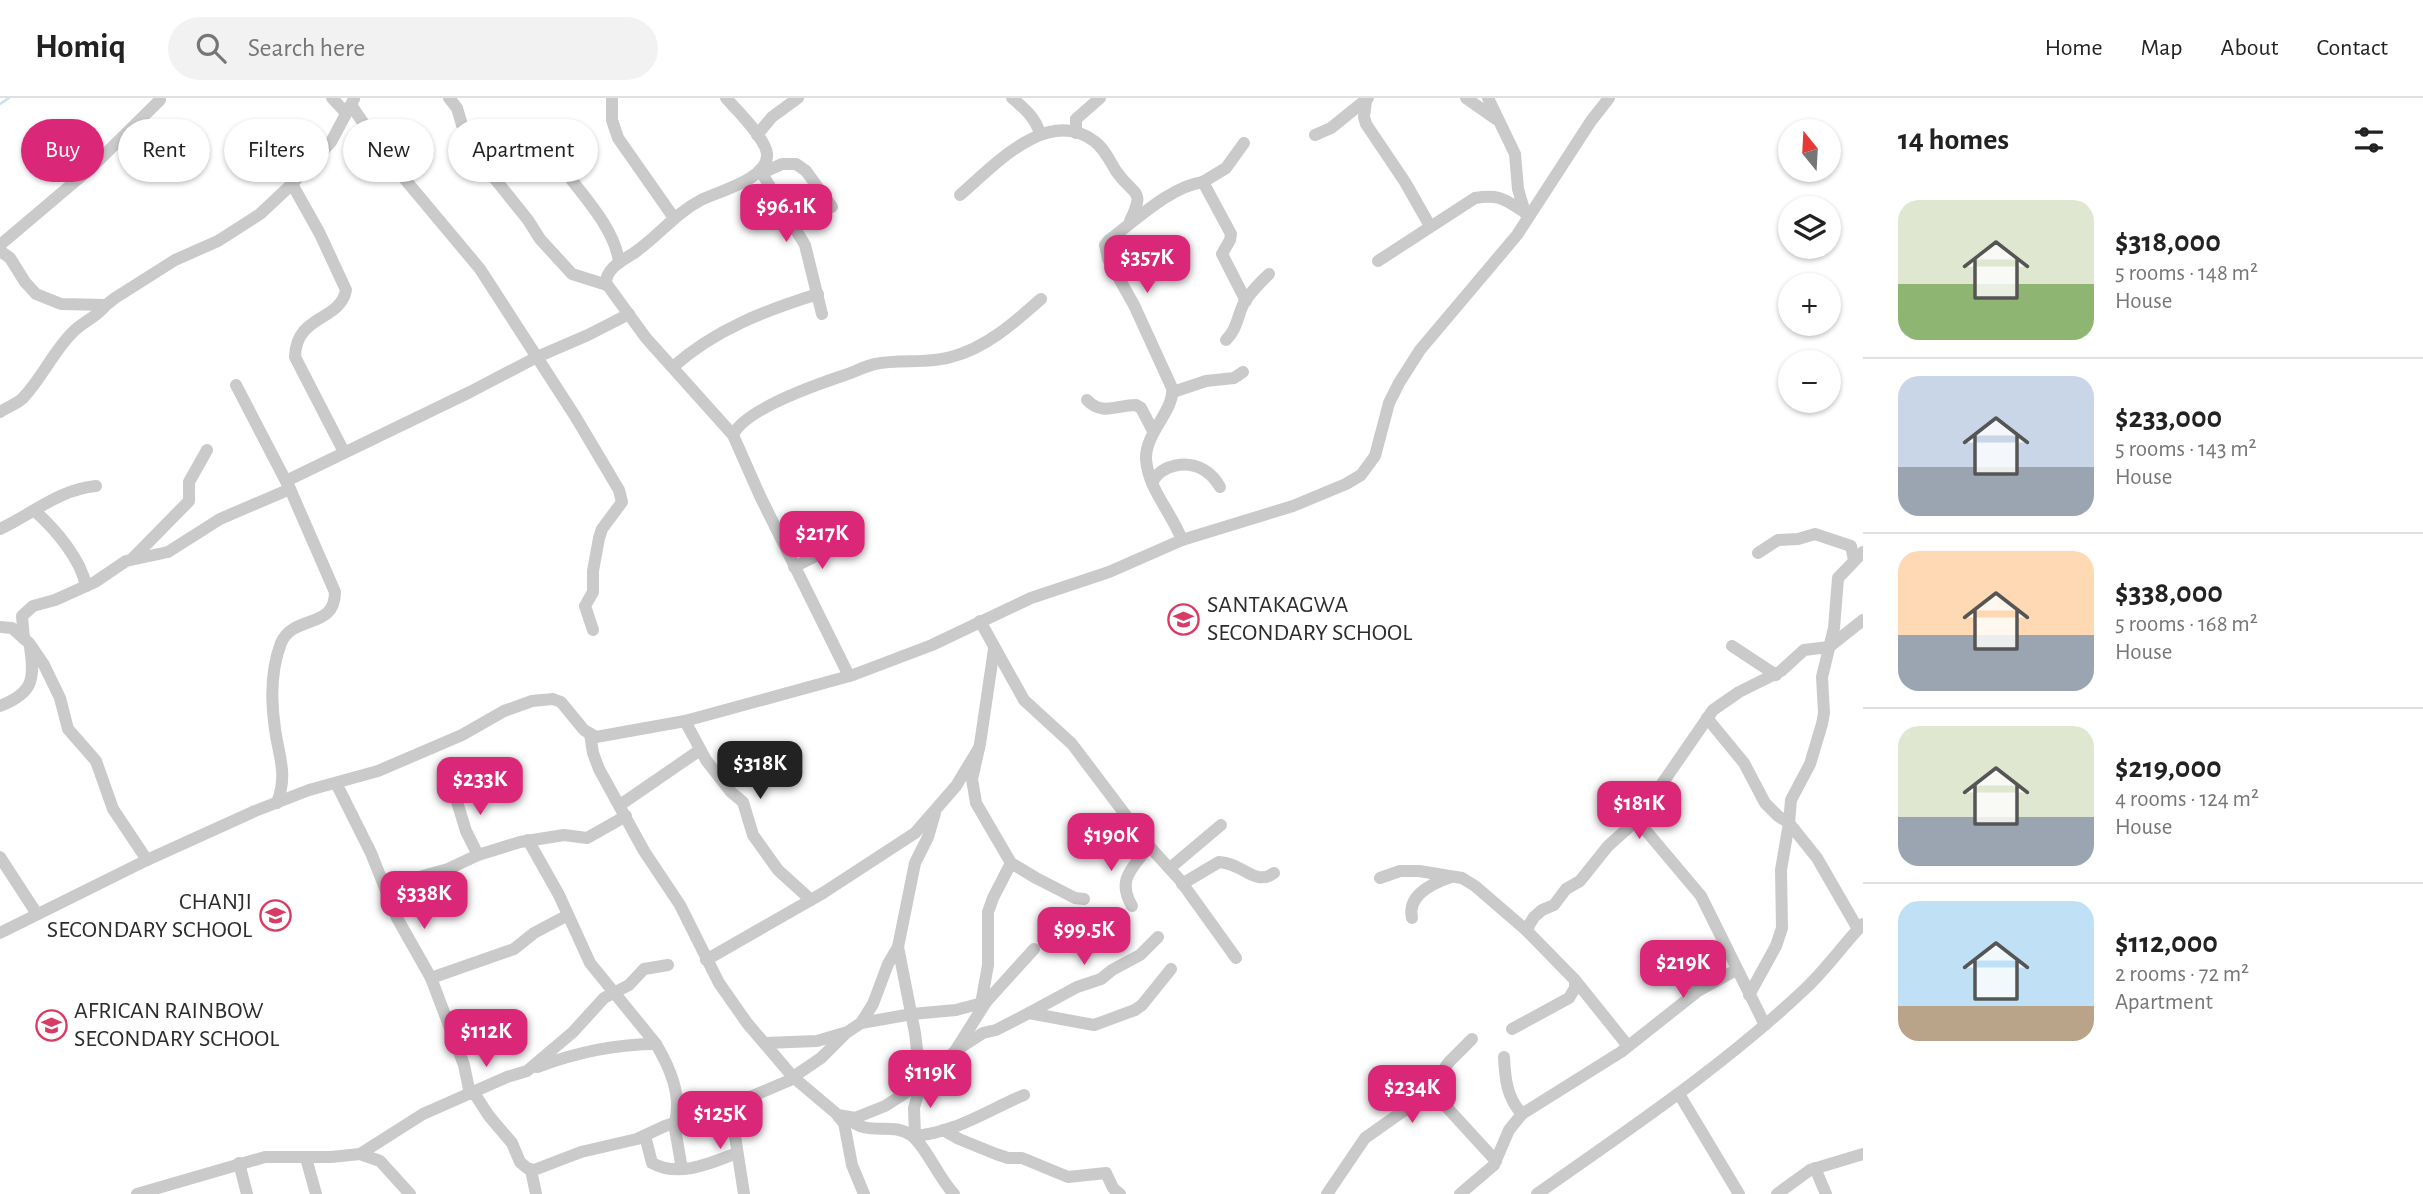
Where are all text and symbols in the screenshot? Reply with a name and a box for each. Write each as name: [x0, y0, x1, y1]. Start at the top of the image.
search box: [168, 17, 658, 80]
icon: search: [192, 29, 230, 67]
text: Homiq: [35, 31, 126, 64]
text: Search here: [248, 35, 365, 61]
text: Home: [2045, 36, 2103, 60]
text: Map: [2141, 36, 2183, 60]
text: About: [2221, 36, 2278, 60]
text: Contact: [2316, 36, 2388, 60]
chip: Buy: [21, 119, 104, 182]
chip: Rent: [118, 119, 210, 182]
chip: Filters: [224, 119, 329, 182]
chip: New: [343, 119, 434, 182]
chip: Apartment: [448, 119, 598, 182]
north arrow: [1778, 119, 1841, 182]
map controls: [1778, 119, 1841, 413]
icon: filters: [2350, 121, 2388, 159]
text: 14 homes: [1898, 125, 2009, 155]
pin: $96.1K: [729, 184, 843, 244]
text: $96.1K: [756, 195, 816, 218]
button: layers: [1778, 196, 1841, 259]
text: $318,000: [2115, 227, 2221, 257]
icon: home: [1954, 228, 2038, 312]
pin: $357K: [1098, 236, 1196, 295]
text: $357K: [1120, 246, 1174, 269]
text: 5 rooms · 148 m²: [2115, 262, 2258, 285]
button: +: [1778, 273, 1841, 336]
text: House: [2115, 290, 2172, 313]
button: −: [1778, 350, 1841, 413]
text: $233,000: [2115, 403, 2222, 433]
icon: home: [1954, 404, 2038, 488]
text: 5 rooms · 143 m²: [2115, 438, 2257, 461]
text: House: [2115, 466, 2172, 489]
pin: $217K: [773, 512, 871, 571]
text: $217K: [796, 522, 848, 545]
text: $338,000: [2115, 578, 2223, 608]
icon: home: [1954, 579, 2038, 663]
place label: SANTAKAGWA SECONDARY SCHOOL: [1207, 593, 1412, 645]
school or university icon: SANTAKAGWA SECONDARY SCHOOL: [1167, 602, 1201, 636]
text: 5 rooms · 168 m²: [2115, 613, 2258, 636]
text: House: [2115, 641, 2172, 664]
pin: $318K: [711, 742, 809, 801]
text: $318K: [733, 752, 787, 775]
text: $219,000: [2115, 753, 2222, 783]
icon: home: [1954, 754, 2038, 838]
pin: $233K: [431, 758, 529, 817]
text: $233K: [453, 768, 507, 791]
pin: $181K: [1590, 782, 1688, 841]
text: 4 rooms · 124 m²: [2115, 788, 2259, 811]
text: $181K: [1613, 792, 1665, 815]
pin: $190K: [1062, 814, 1160, 873]
text: House: [2115, 816, 2172, 839]
text: $190K: [1083, 824, 1139, 847]
pin: $338K: [375, 872, 473, 931]
text: $338K: [397, 882, 451, 905]
place label: CHANJI SECONDARY SCHOOL: [47, 890, 252, 942]
school or university icon: CHANJI SECONDARY SCHOOL: [258, 899, 292, 933]
pin: $99.5K: [1027, 908, 1141, 967]
text: $99.5K: [1053, 918, 1115, 941]
text: $112,000: [2115, 928, 2218, 958]
icon: home: [1954, 929, 2038, 1013]
pin: $219K: [1634, 940, 1732, 1000]
text: $219K: [1656, 951, 1710, 974]
text: 2 rooms · 72 m²: [2115, 963, 2249, 986]
text: Apartment: [2115, 991, 2213, 1014]
place label: AFRICAN RAINBOW SECONDARY SCHOOL: [74, 999, 279, 1051]
school or university icon: AFRICAN RAINBOW SECONDARY SCHOOL: [34, 1008, 68, 1042]
pin: $112K: [437, 1010, 535, 1069]
text: $112K: [460, 1020, 512, 1043]
pin: $119K: [881, 1051, 979, 1110]
text: $119K: [904, 1061, 956, 1084]
pin: $234K: [1363, 1066, 1461, 1125]
text: $234K: [1384, 1076, 1440, 1099]
pin: $125K: [671, 1091, 769, 1151]
text: $125K: [694, 1102, 746, 1125]

